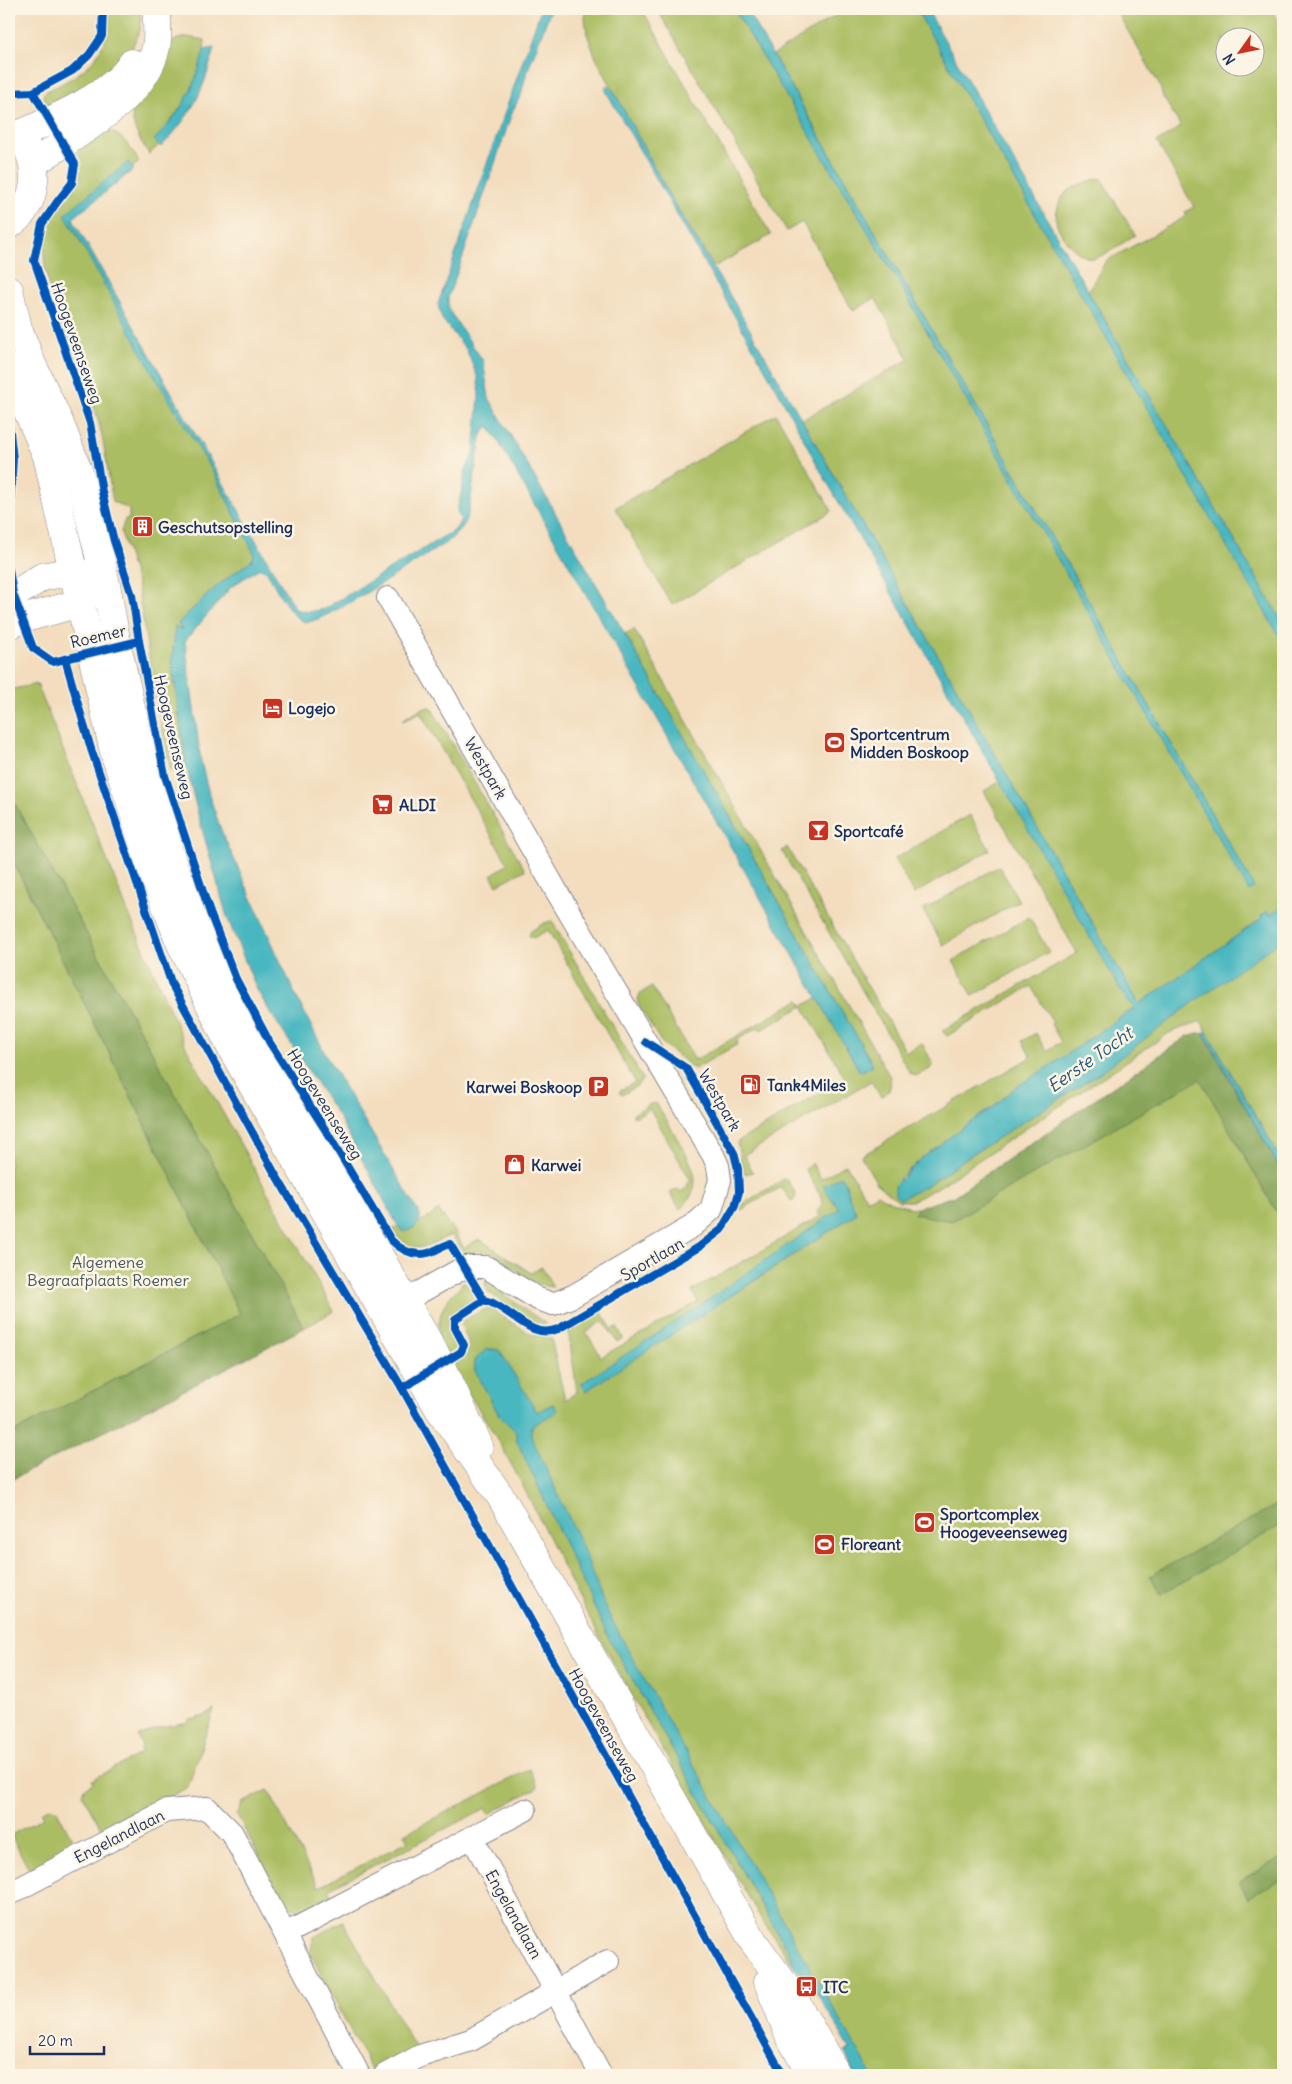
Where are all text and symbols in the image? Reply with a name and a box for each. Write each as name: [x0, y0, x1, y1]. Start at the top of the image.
north arrow: [1214, 28, 1264, 78]
text: N: [1219, 50, 1239, 68]
street label: Hoogeveenseweg: [47, 280, 107, 406]
building icon: Geschutsopstelling: [130, 515, 154, 539]
place label: Geschutsopstelling: [158, 517, 293, 538]
street label: Roemer: [68, 620, 128, 652]
street label: Hoogeveenseweg: [150, 673, 198, 801]
hotel icon: Logejo: [260, 696, 284, 720]
place label: Logejo: [288, 698, 336, 719]
place label: Sportcentrum Midden Boskoop: [850, 724, 969, 763]
sports icon: Sportcentrum Midden Boskoop: [822, 731, 846, 755]
street label: Westpark: [460, 733, 512, 803]
supermarket icon: ALDI: [371, 793, 395, 817]
place label: ALDI: [399, 795, 436, 815]
bar icon: Sportcafé: [806, 819, 830, 843]
place label: Sportcafé: [834, 821, 904, 842]
water label: Eerste Tocht: [1043, 1021, 1138, 1097]
street label: Hoogeveenseweg: [283, 1045, 367, 1163]
street label: Westpark: [694, 1065, 746, 1135]
fuel station icon: Tank4Miles: [739, 1073, 763, 1097]
parking icon: Karwei Boskoop: [586, 1075, 610, 1099]
place label: Tank4Miles: [767, 1075, 846, 1095]
place label: Karwei Boskoop: [466, 1077, 582, 1098]
shop icon: Karwei: [503, 1153, 527, 1177]
place label: Karwei: [531, 1155, 581, 1175]
street label: Sportlaan: [617, 1233, 687, 1285]
park label: Algemene Begraafplaats Roemer: [27, 1252, 189, 1290]
place label: Sportcomplex Hoogeveenseweg: [940, 1504, 1067, 1543]
sports icon: Sportcomplex Hoogeveenseweg: [912, 1511, 936, 1535]
sports icon: Floreant: [813, 1532, 837, 1556]
place label: Floreant: [841, 1534, 902, 1554]
street label: Hoogeveenseweg: [564, 1664, 644, 1786]
street label: Engelandlaan: [71, 1805, 167, 1867]
street label: Engelandlaan: [481, 1866, 547, 1962]
bus stop icon: ITC: [795, 1975, 819, 1999]
place label: ITC: [823, 1977, 849, 1997]
scale bar: [30, 2024, 104, 2056]
text: 20 m: [38, 2031, 73, 2050]

